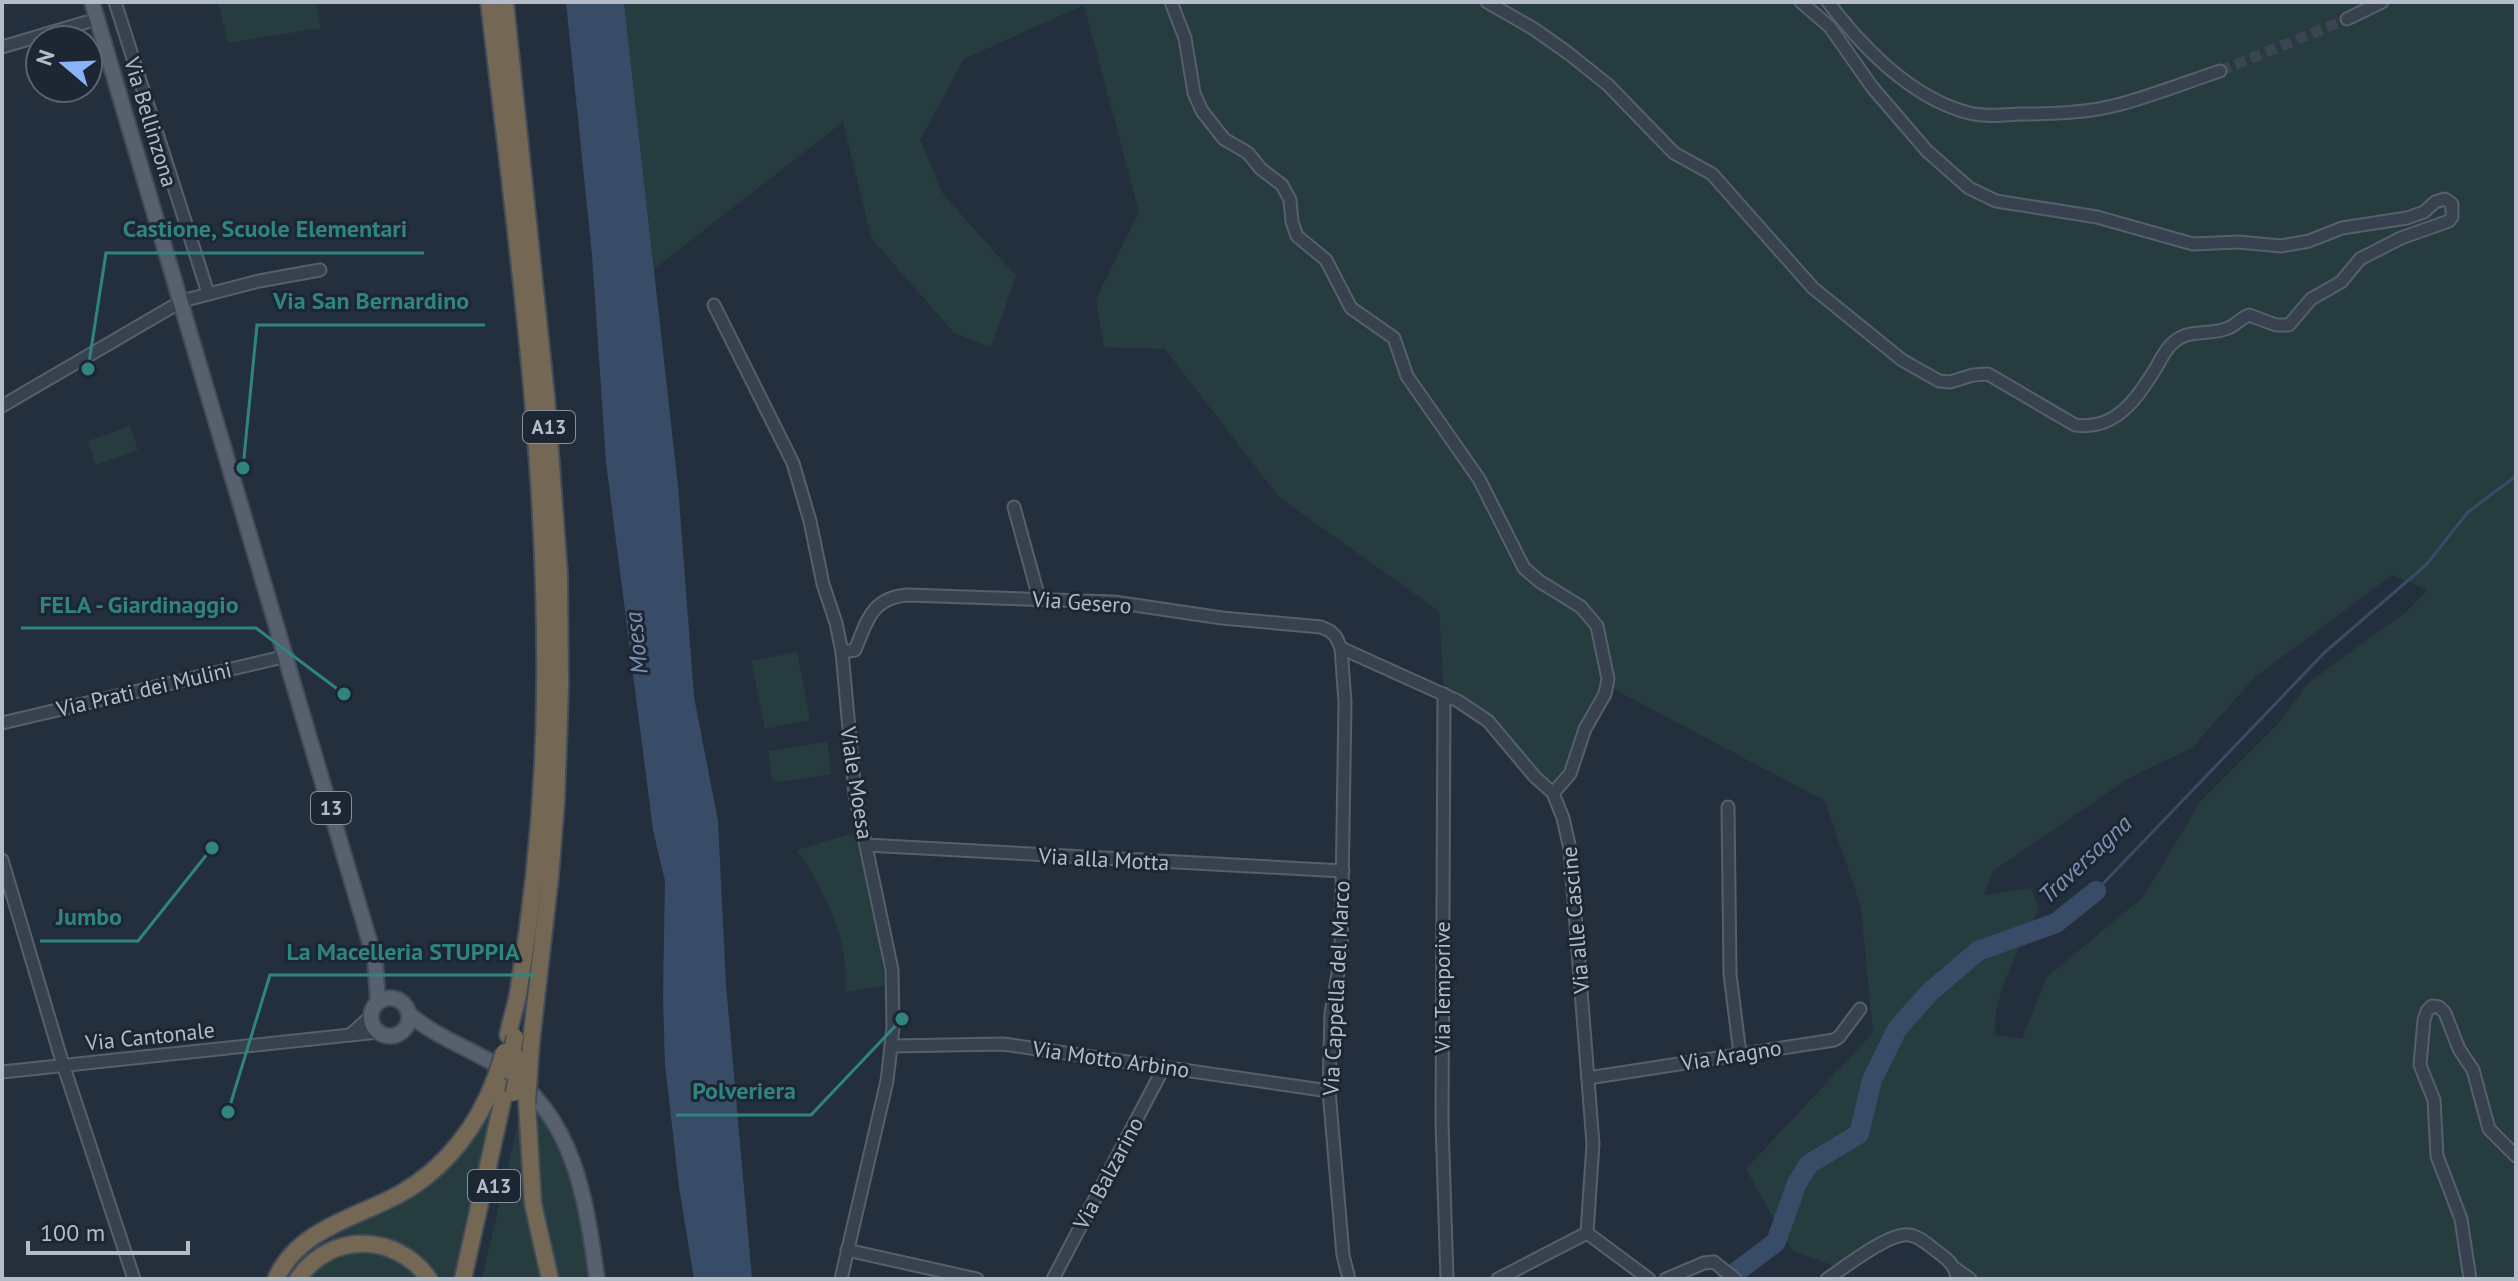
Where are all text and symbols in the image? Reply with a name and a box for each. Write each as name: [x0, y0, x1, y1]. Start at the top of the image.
north arrow: [24, 24, 104, 104]
text: N: [29, 46, 61, 69]
street label: Via Bellinzona: [118, 53, 184, 190]
callout: Castione, Scuole Elementari: [106, 205, 424, 253]
text: Castione, Scuole Elementari: [123, 213, 407, 244]
callout: Via San Bernardino: [257, 277, 485, 325]
text: Via San Bernardino: [272, 285, 469, 316]
road number: A13: [523, 411, 575, 443]
callout: FELA - Giardinaggio: [21, 580, 256, 628]
street label: Via Gesero: [1030, 584, 1133, 619]
text: FELA - Giardinaggio: [39, 589, 239, 620]
water label: Moesa: [617, 610, 655, 676]
street label: Via Prati dei Mulini: [53, 655, 234, 723]
street label: Viale Moesa: [834, 724, 880, 841]
road number: 13: [311, 792, 351, 824]
water label: Traversagna: [2032, 808, 2138, 910]
street label: Via alla Motta: [1037, 842, 1170, 876]
street label: Via alle Cascine: [1555, 845, 1595, 996]
street label: Via Cappella del Marco: [1316, 880, 1356, 1097]
callout: Jumbo: [40, 893, 138, 941]
text: Jumbo: [55, 901, 122, 932]
street label: Via Temporive: [1428, 921, 1456, 1054]
callout: La Macelleria STUPPIA: [270, 927, 535, 975]
text: La Macelleria STUPPIA: [287, 936, 520, 967]
street label: Via Cantonale: [83, 1015, 216, 1057]
street label: Via Aragno: [1678, 1033, 1783, 1077]
street label: Via Motto Arbino: [1030, 1034, 1191, 1084]
callout: Polveriera: [676, 1067, 811, 1115]
text: Polveriera: [692, 1075, 796, 1106]
street label: Via Balzarino: [1066, 1112, 1149, 1235]
road number: A13: [468, 1170, 520, 1202]
scale bar: [28, 1205, 188, 1255]
text: 100 m: [40, 1217, 105, 1248]

